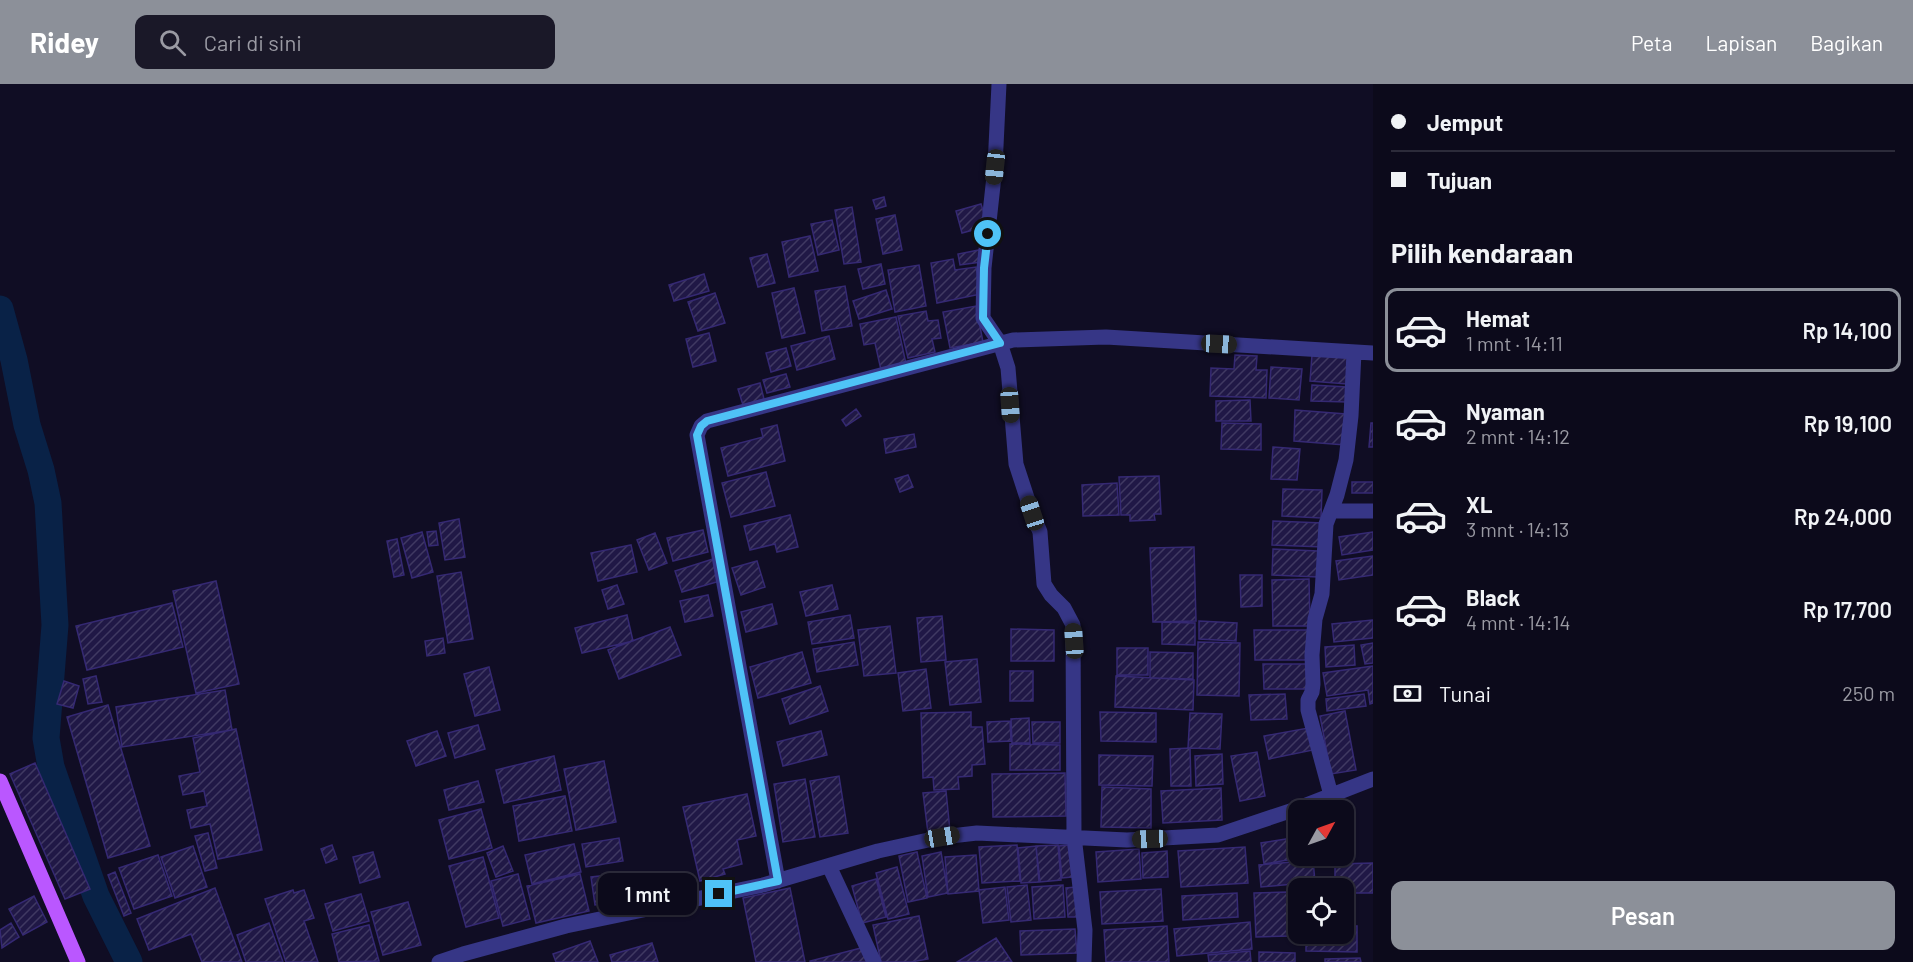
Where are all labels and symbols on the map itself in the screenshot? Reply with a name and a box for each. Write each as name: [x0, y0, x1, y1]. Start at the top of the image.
car: [984, 148, 1006, 186]
route start: [974, 220, 1001, 247]
car: [1201, 334, 1237, 354]
car: [1000, 386, 1020, 424]
car: [1018, 493, 1046, 533]
car: [1064, 622, 1084, 660]
north arrow: [1288, 800, 1354, 866]
car: [923, 825, 961, 849]
car: [1132, 829, 1168, 849]
callout: 1 mnt: [599, 873, 698, 915]
route end: [705, 880, 732, 907]

